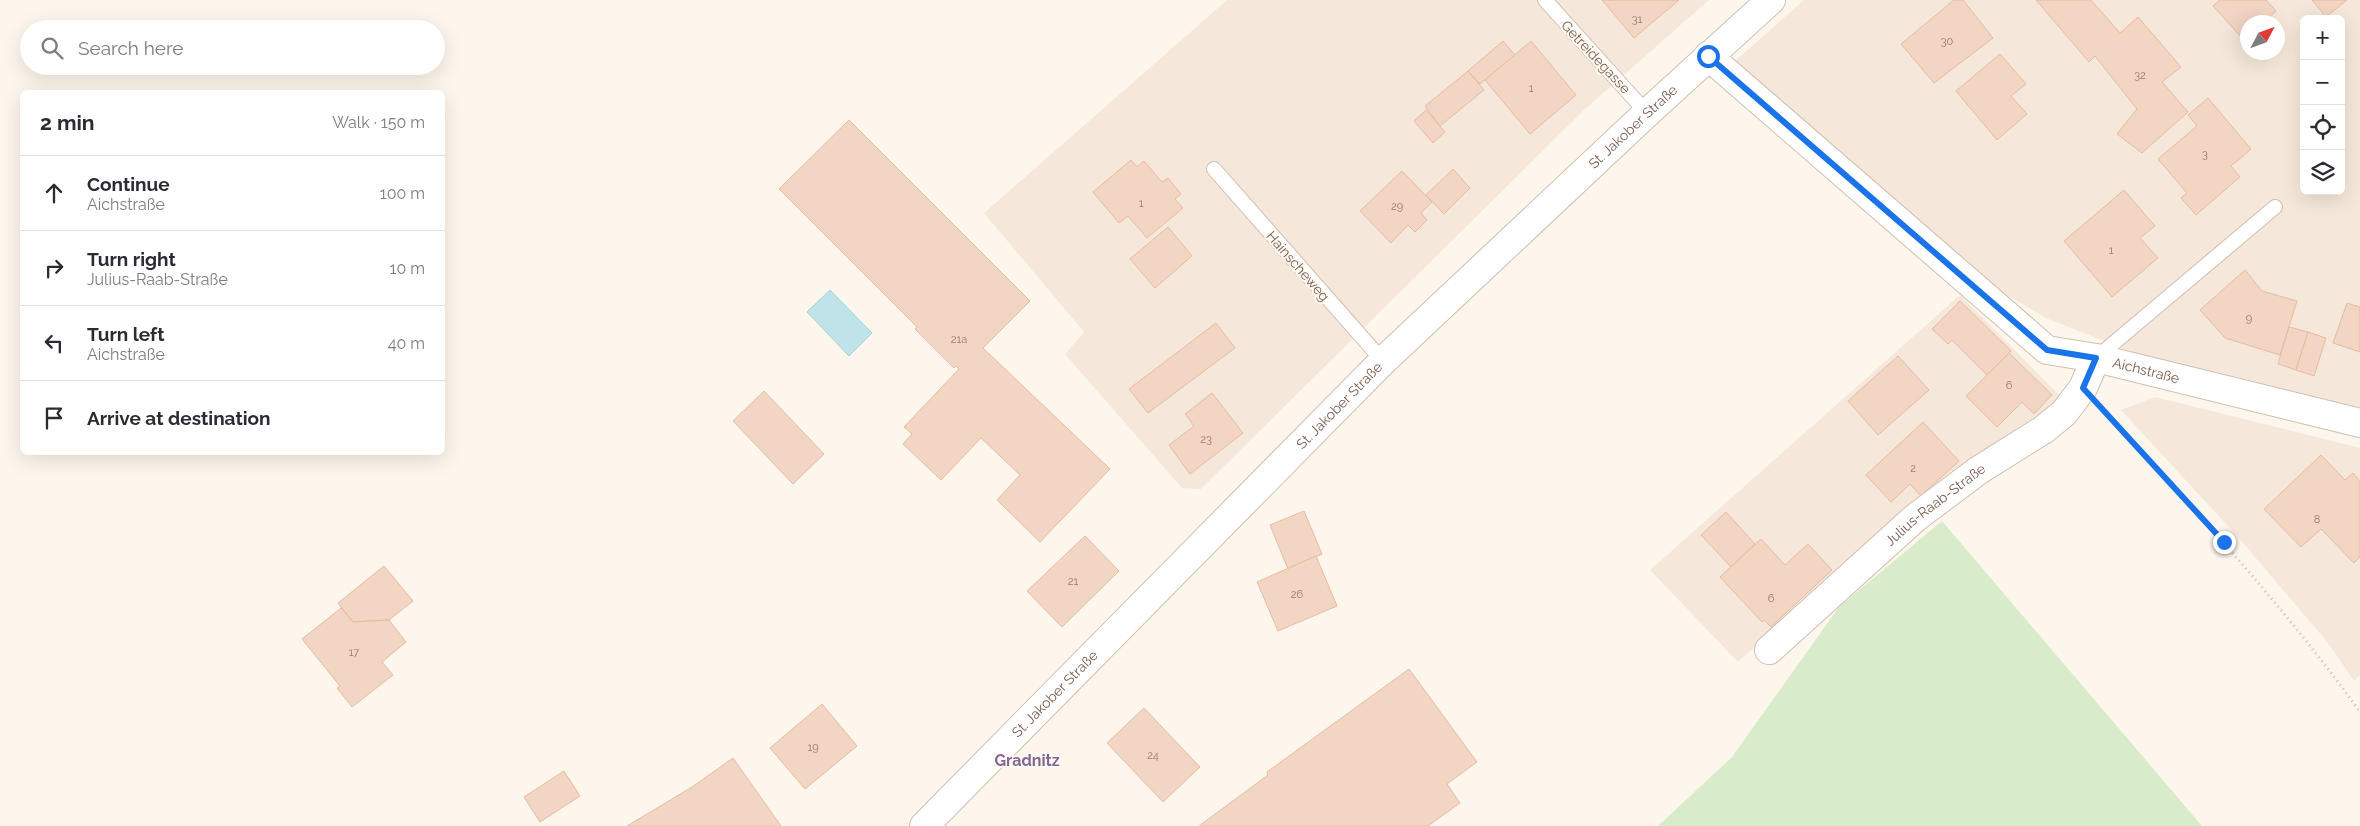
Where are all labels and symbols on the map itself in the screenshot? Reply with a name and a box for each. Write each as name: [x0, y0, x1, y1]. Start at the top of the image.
house number: 31: [1632, 13, 1643, 26]
north arrow: [2240, 15, 2285, 60]
street label: Getreidegasse: [1558, 17, 1634, 97]
house number: 30: [1941, 35, 1954, 48]
route start: [1697, 45, 1720, 68]
house number: 32: [2134, 69, 2146, 82]
street label: St. Jakober Straße: [1585, 81, 1680, 172]
house number: 1: [1529, 82, 1534, 95]
house number: 3: [2202, 148, 2208, 161]
house number: 1: [1139, 197, 1144, 210]
house number: 29: [1391, 200, 1403, 213]
street label: Hainscheweg: [1263, 228, 1333, 304]
house number: 1: [2109, 244, 2114, 257]
house number: 9: [2246, 312, 2252, 325]
house number: 21a: [951, 333, 967, 346]
street label: Aichstraße: [2111, 354, 2181, 386]
street label: St. Jakober Straße: [1293, 359, 1385, 452]
house number: 6: [2006, 379, 2013, 392]
house number: 23: [1200, 433, 1212, 446]
street label: Julius-Raab-Straße: [1882, 460, 1988, 549]
house number: 2: [1910, 462, 1916, 475]
house number: 8: [2314, 513, 2320, 526]
route end: [2213, 531, 2236, 554]
house number: 21: [1068, 575, 1079, 588]
house number: 26: [1291, 588, 1304, 601]
house number: 6: [1768, 592, 1775, 605]
house number: 17: [349, 646, 359, 659]
street label: St. Jakober Straße: [1009, 647, 1101, 740]
house number: 19: [807, 741, 819, 754]
house number: 24: [1147, 749, 1159, 762]
district label: Gradnitz: [994, 751, 1060, 770]

